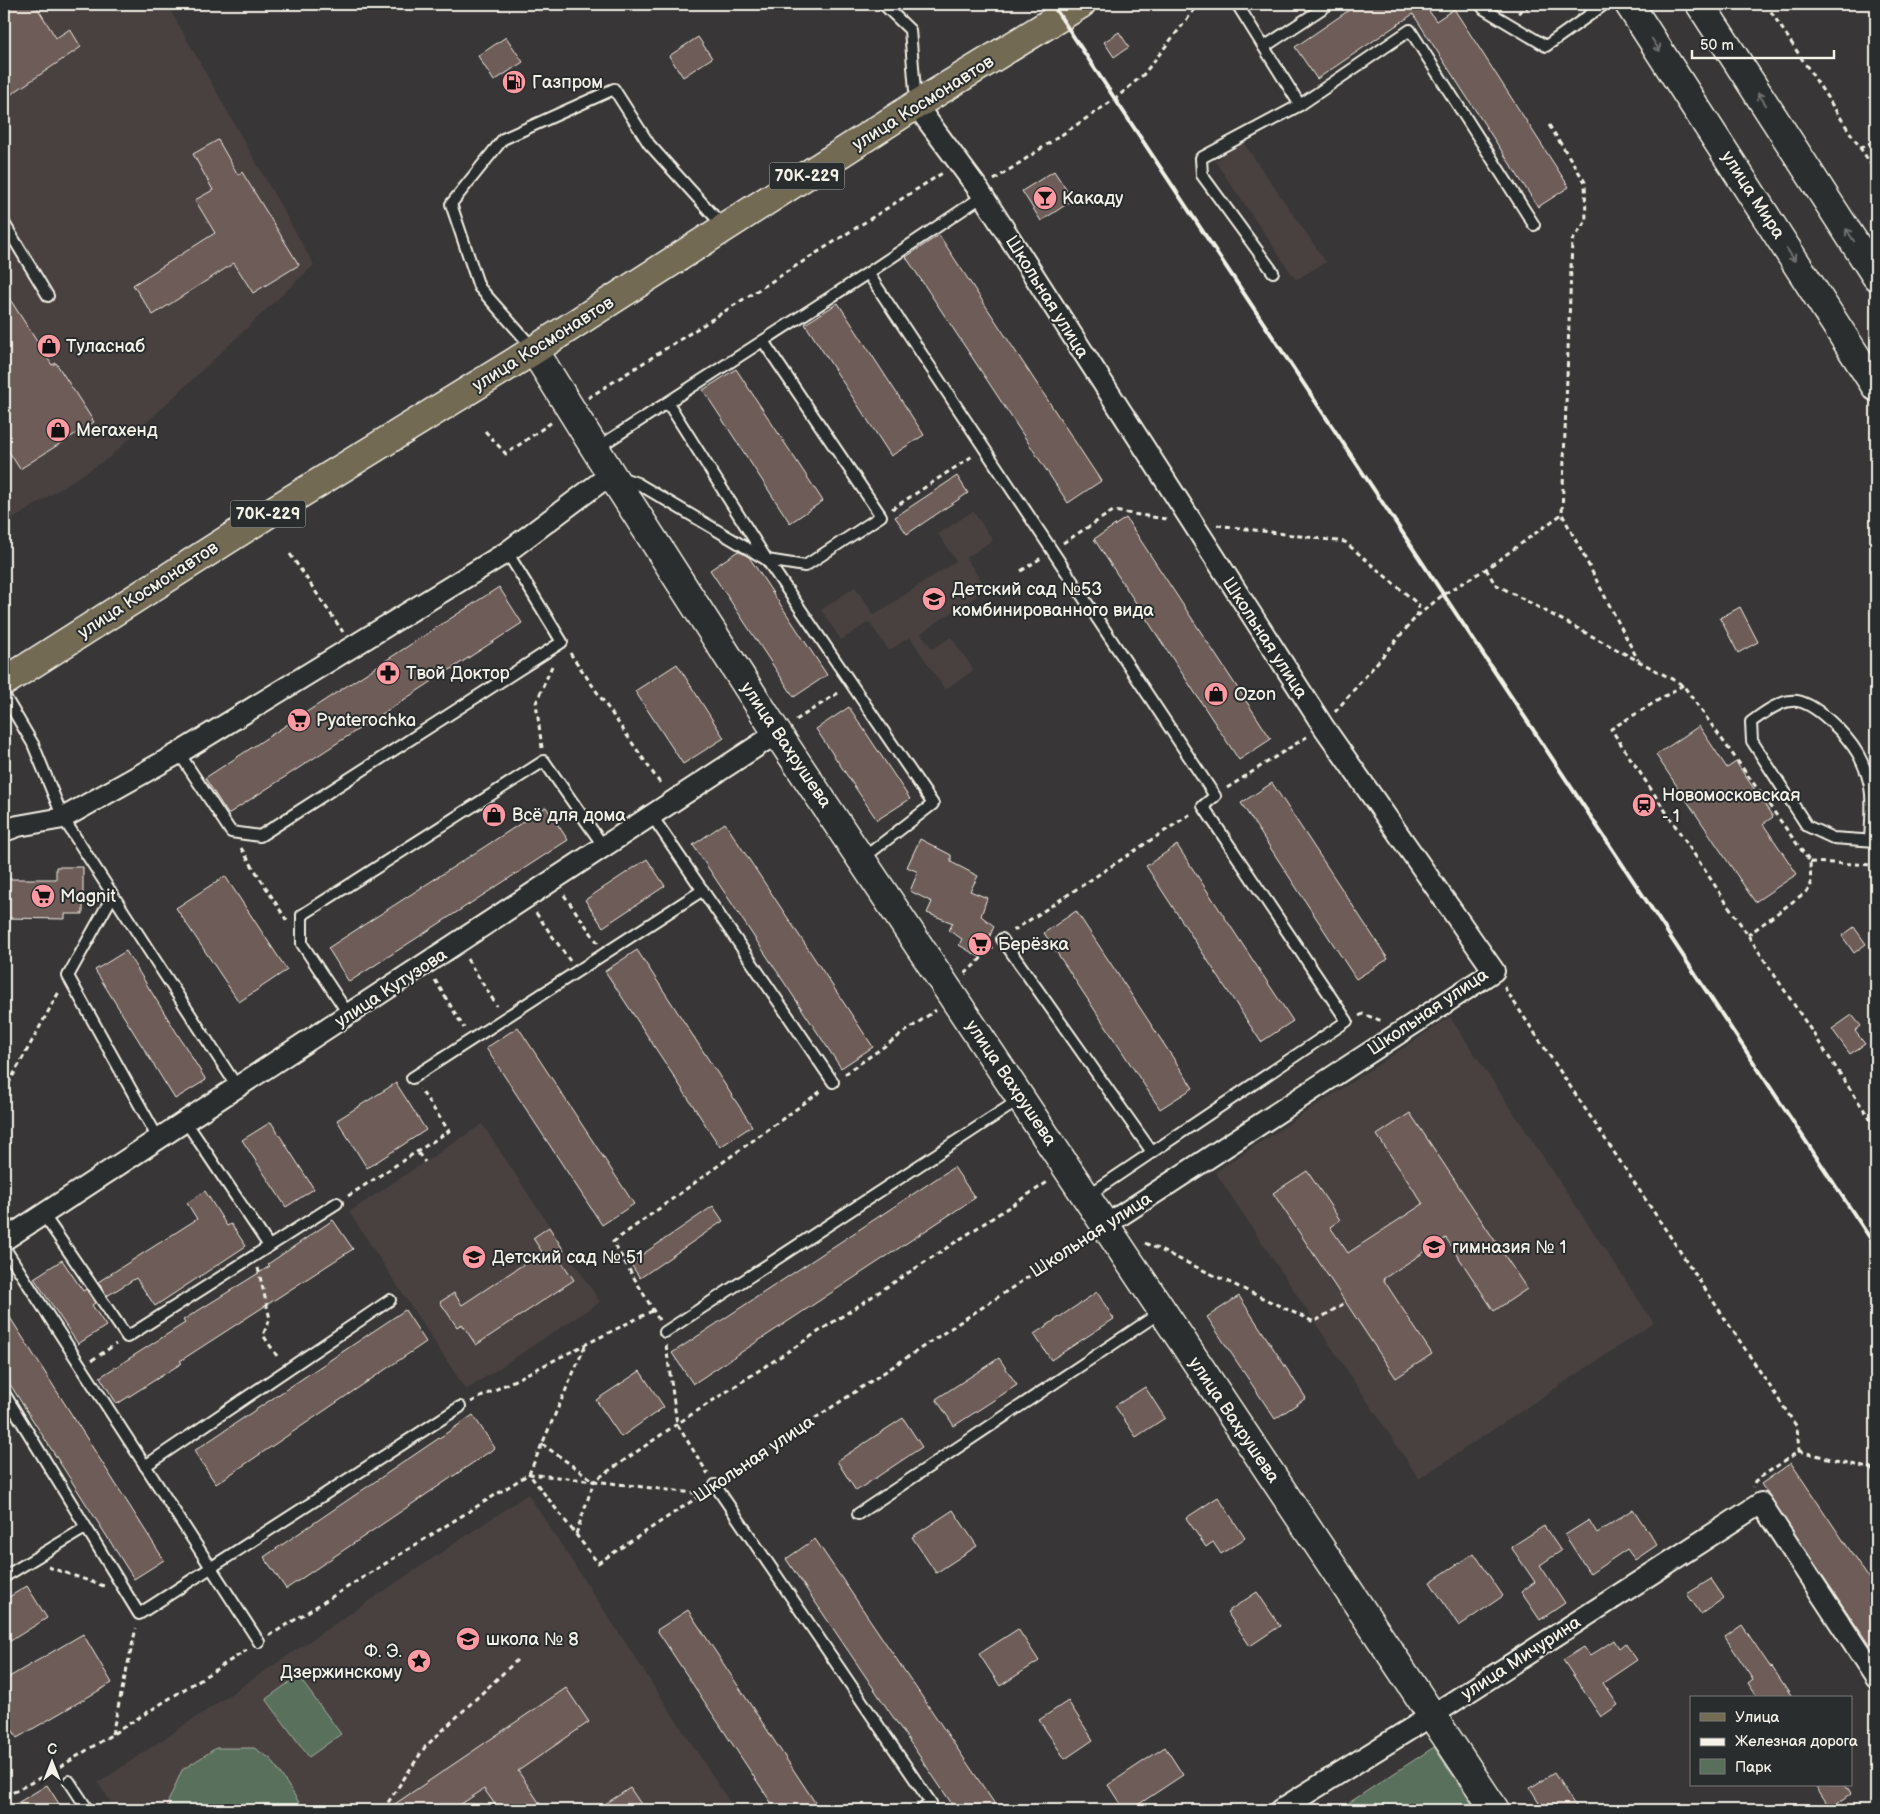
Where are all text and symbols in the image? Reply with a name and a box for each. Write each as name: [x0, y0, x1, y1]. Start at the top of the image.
scale bar: [1692, 28, 1835, 60]
text: 50 m: [1700, 36, 1734, 55]
one-way arrow: [1651, 37, 1661, 51]
street label: улица Космонавтов: [848, 51, 998, 155]
fuel station icon: Газпром: [501, 69, 527, 95]
place label: Газпром: [532, 72, 603, 93]
one-way arrow: [1757, 92, 1767, 106]
street label: улица Мира: [1717, 147, 1789, 243]
road number: 70К-229: [770, 162, 844, 190]
bar icon: Какаду: [1032, 185, 1058, 211]
place label: Какаду: [1062, 188, 1124, 209]
one-way arrow: [1845, 229, 1855, 243]
street label: Школьная улица: [1001, 232, 1093, 362]
one-way arrow: [1786, 247, 1796, 261]
street label: улица Космонавтов: [468, 292, 618, 396]
shop icon: Туласнаб: [36, 333, 62, 359]
place label: Туласнаб: [66, 336, 145, 357]
shop icon: Мегахенд: [45, 417, 71, 443]
place label: Мегахенд: [76, 420, 158, 441]
road number: 70К-229: [230, 500, 306, 528]
street label: улица Космонавтов: [74, 537, 222, 643]
street label: Школьная улица: [1218, 573, 1312, 703]
place label: Детский сад №53 комбинированного вида: [952, 579, 1154, 621]
school or university icon: Детский сад №53 комбинированного вида: [921, 586, 947, 612]
pharmacy icon: Твой Доктор: [375, 660, 401, 686]
place label: Твой Доктор: [406, 663, 510, 684]
street label: улица Вахрушева: [736, 678, 836, 812]
shop icon: Ozon: [1203, 681, 1229, 707]
place label: Ozon: [1234, 684, 1276, 705]
supermarket icon: Pyaterochka: [286, 707, 312, 733]
place label: Pyaterochka: [316, 710, 416, 731]
place label: Новомосковская - 1: [1662, 785, 1800, 827]
station icon: Новомосковская - 1: [1631, 792, 1657, 818]
shop icon: Всё для дома: [481, 802, 507, 828]
place label: Всё для дома: [512, 805, 626, 826]
supermarket icon: Magnit: [30, 883, 56, 909]
place label: Magnit: [60, 886, 116, 907]
supermarket icon: Берёзка: [967, 931, 993, 957]
place label: Берёзка: [998, 934, 1069, 955]
street label: улица Кутузова: [331, 944, 451, 1032]
street label: Школьная улица: [1364, 964, 1492, 1060]
street label: улица Вахрушева: [961, 1016, 1061, 1150]
street label: Школьная улица: [1026, 1188, 1156, 1282]
school or university icon: гимназия № 1: [1421, 1234, 1447, 1260]
place label: гимназия № 1: [1452, 1237, 1566, 1258]
school or university icon: Детский сад № 51: [461, 1244, 487, 1270]
place label: Детский сад № 51: [492, 1247, 643, 1268]
street label: улица Вахрушева: [1184, 1353, 1284, 1487]
street label: Школьная улица: [690, 1411, 818, 1507]
street label: улица Мичурина: [1457, 1611, 1585, 1704]
school or university icon: школа № 8: [455, 1626, 481, 1652]
place label: школа № 8: [486, 1629, 579, 1650]
place label: Ф. Э. Дзержинскому: [280, 1641, 403, 1683]
place icon: Ф. Э. Дзержинскому: [406, 1648, 432, 1674]
legend: [1690, 1696, 1852, 1786]
text: Улица: [1735, 1708, 1780, 1727]
text: Железная дорога: [1735, 1732, 1858, 1751]
north arrow: [28, 1736, 78, 1786]
text: С: [47, 1741, 57, 1758]
text: Парк: [1735, 1758, 1772, 1777]

